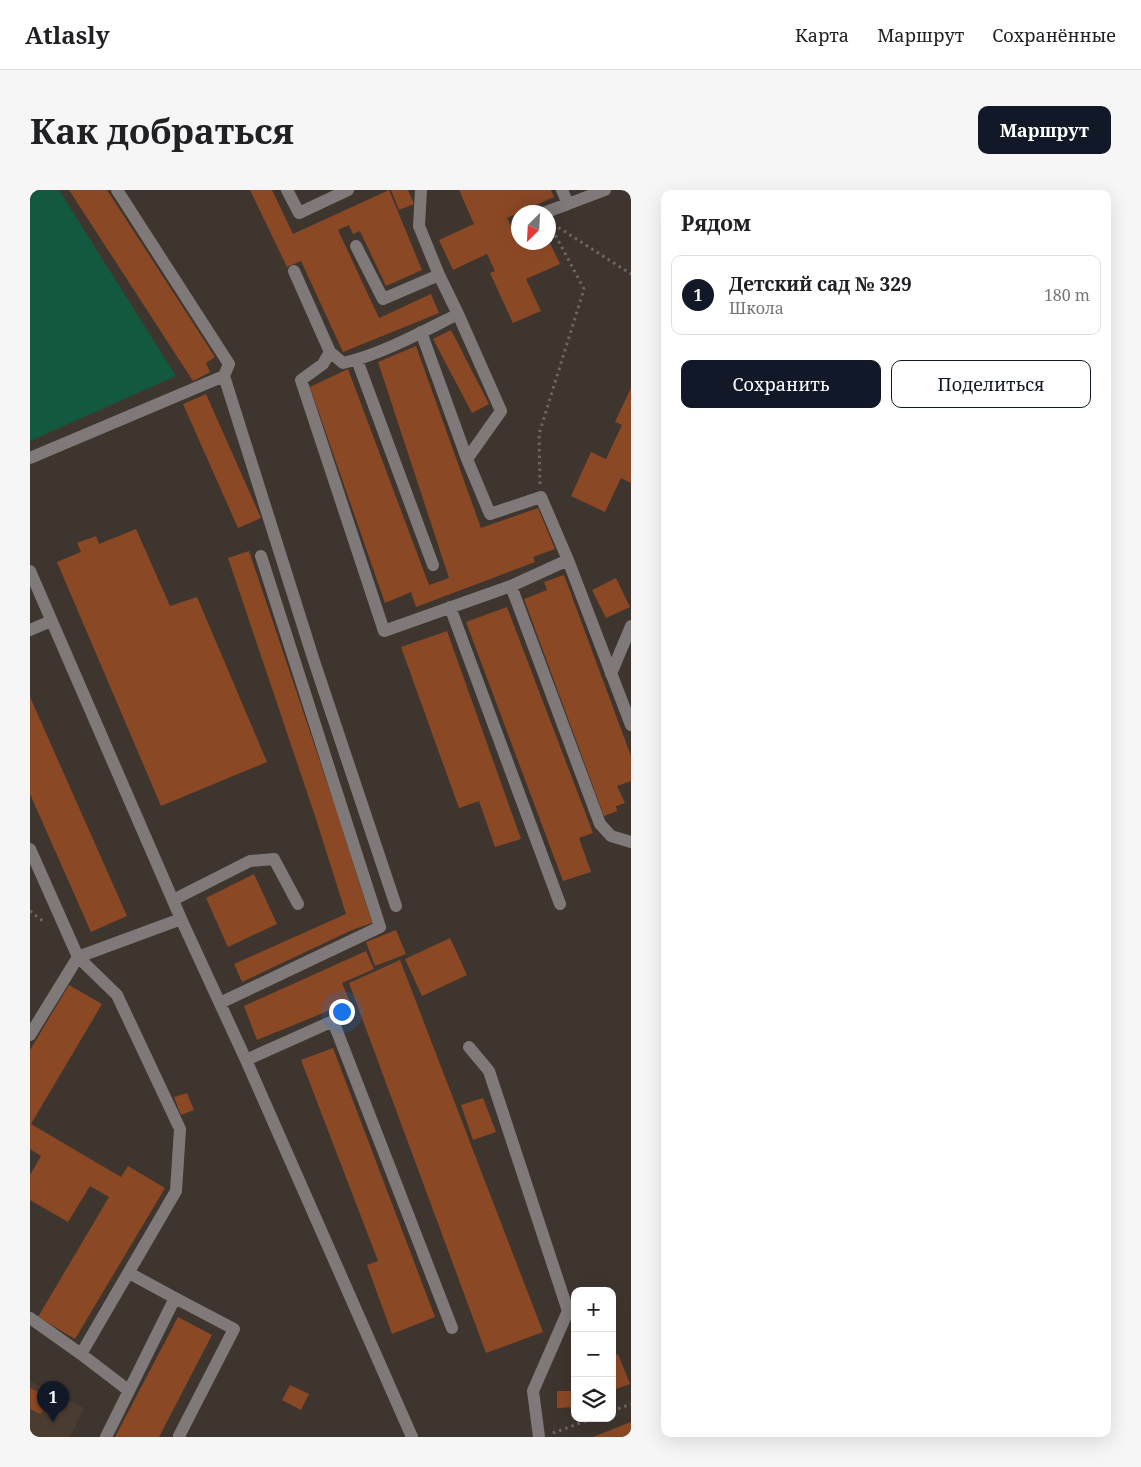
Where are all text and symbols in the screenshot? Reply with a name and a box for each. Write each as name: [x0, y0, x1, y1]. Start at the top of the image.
text: Atlasly: [25, 18, 110, 51]
text: Карта: [795, 23, 849, 47]
text: Маршрут: [877, 23, 964, 47]
text: Сохранённые: [992, 23, 1116, 47]
button: Маршрут: [978, 106, 1111, 154]
text: Как добраться: [30, 107, 294, 154]
north arrow: [511, 205, 556, 250]
text: Рядом: [681, 209, 751, 237]
text: Детский сад № 329: [729, 271, 912, 297]
text: 1: [693, 284, 703, 306]
text: 180 m: [1044, 284, 1090, 306]
text: Школа: [729, 297, 784, 319]
button: Сохранить: [681, 360, 881, 408]
button: Поделиться: [891, 360, 1091, 408]
your location: [329, 999, 355, 1025]
map controls: [571, 1287, 616, 1422]
button: +: [571, 1287, 616, 1332]
button: −: [571, 1332, 616, 1377]
button: layers: [571, 1377, 616, 1422]
pin: 1: [37, 1381, 69, 1422]

